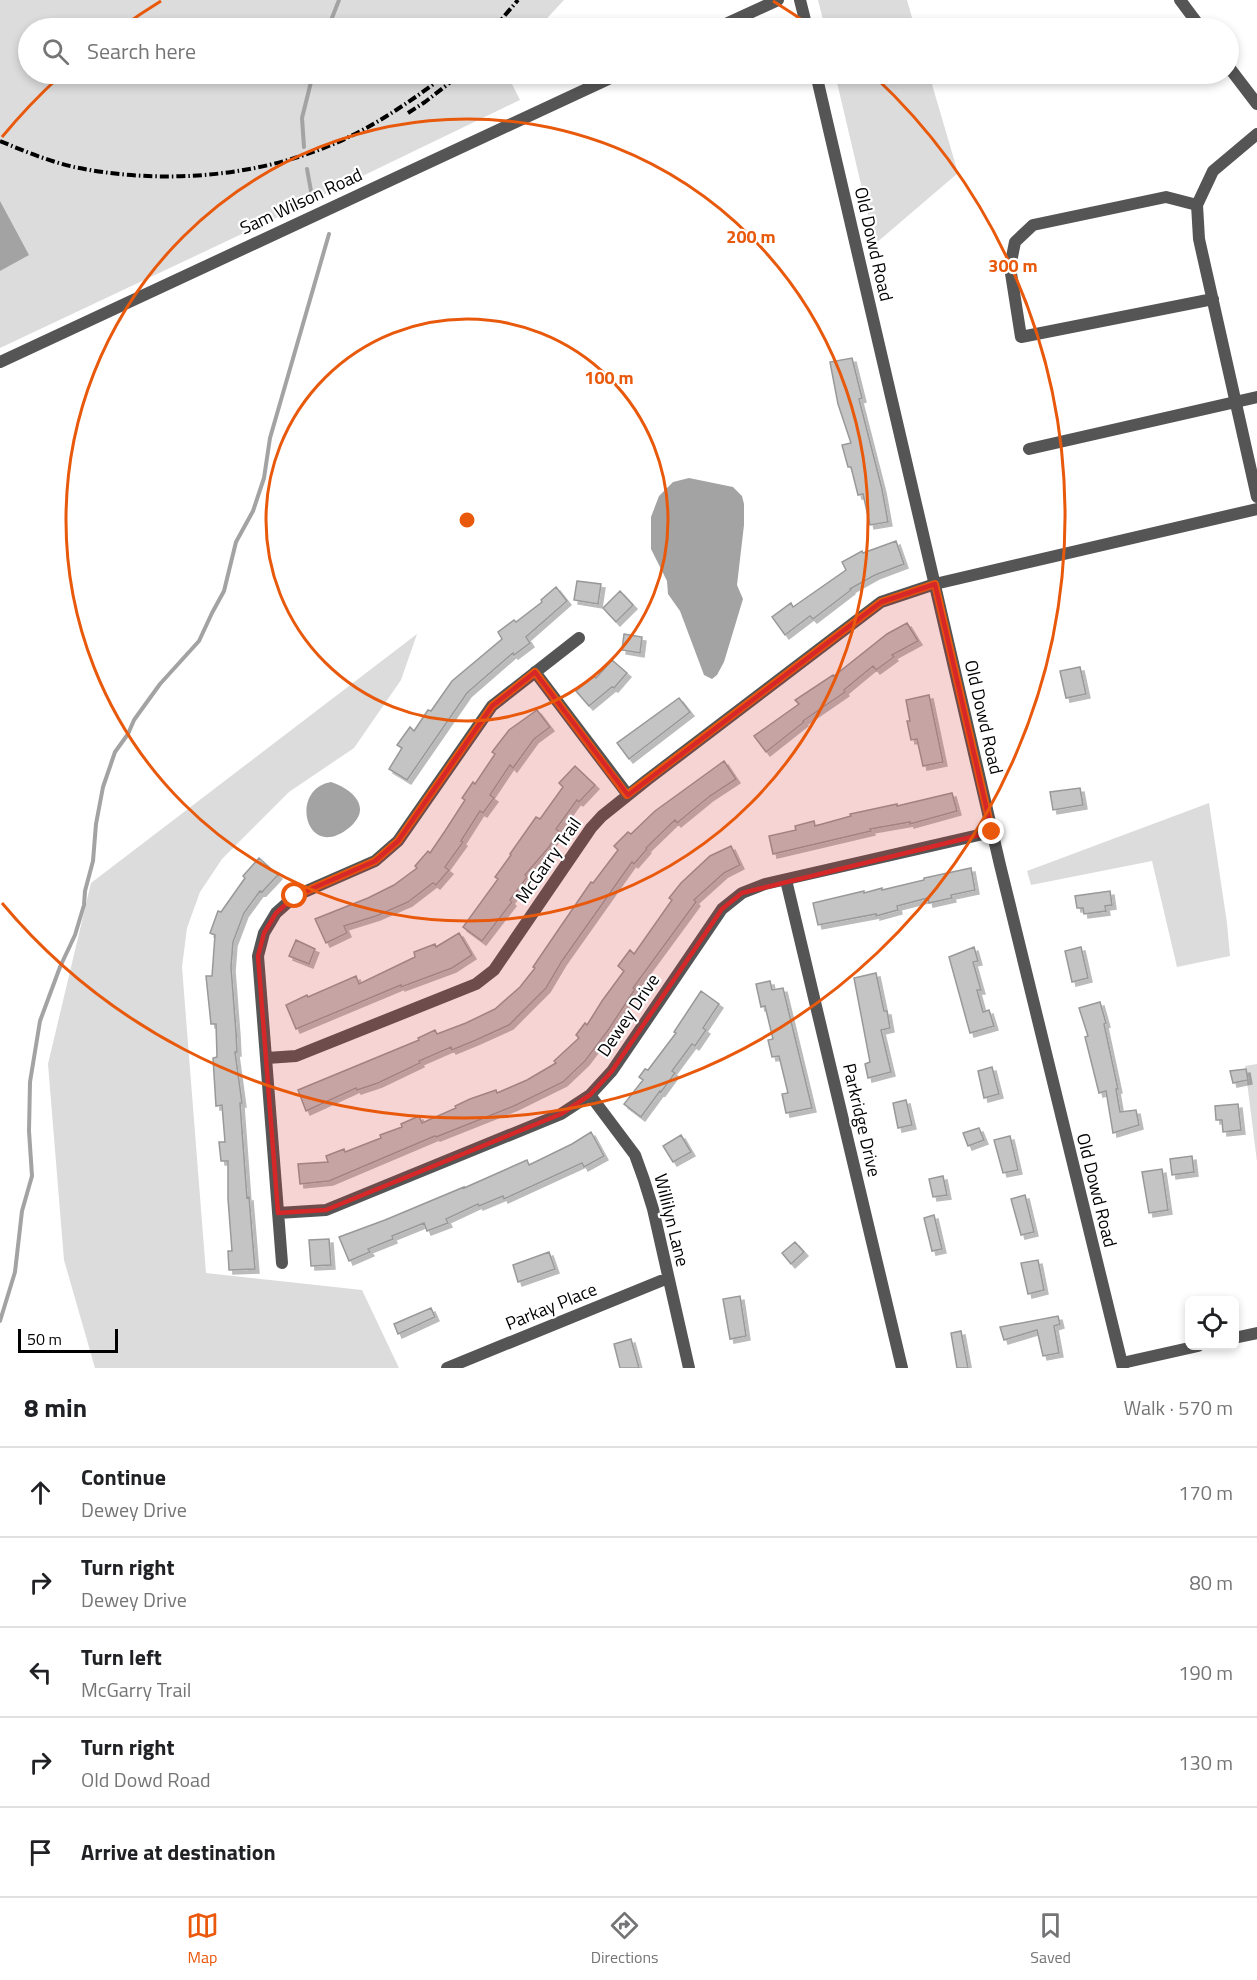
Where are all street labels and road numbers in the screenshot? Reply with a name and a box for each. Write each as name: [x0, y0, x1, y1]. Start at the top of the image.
street label: Sam Wilson Road: [235, 161, 367, 241]
street label: Old Dowd Road: [848, 184, 900, 304]
street label: Old Dowd Road: [958, 657, 1010, 777]
street label: McGarry Trail: [508, 812, 588, 908]
street label: Dewey Drive: [590, 968, 666, 1062]
street label: Parkridge Drive: [836, 1061, 888, 1179]
street label: Old Dowd Road: [1070, 1130, 1124, 1250]
street label: Willilyn Lane: [647, 1171, 697, 1269]
street label: Parkay Place: [501, 1275, 601, 1337]

